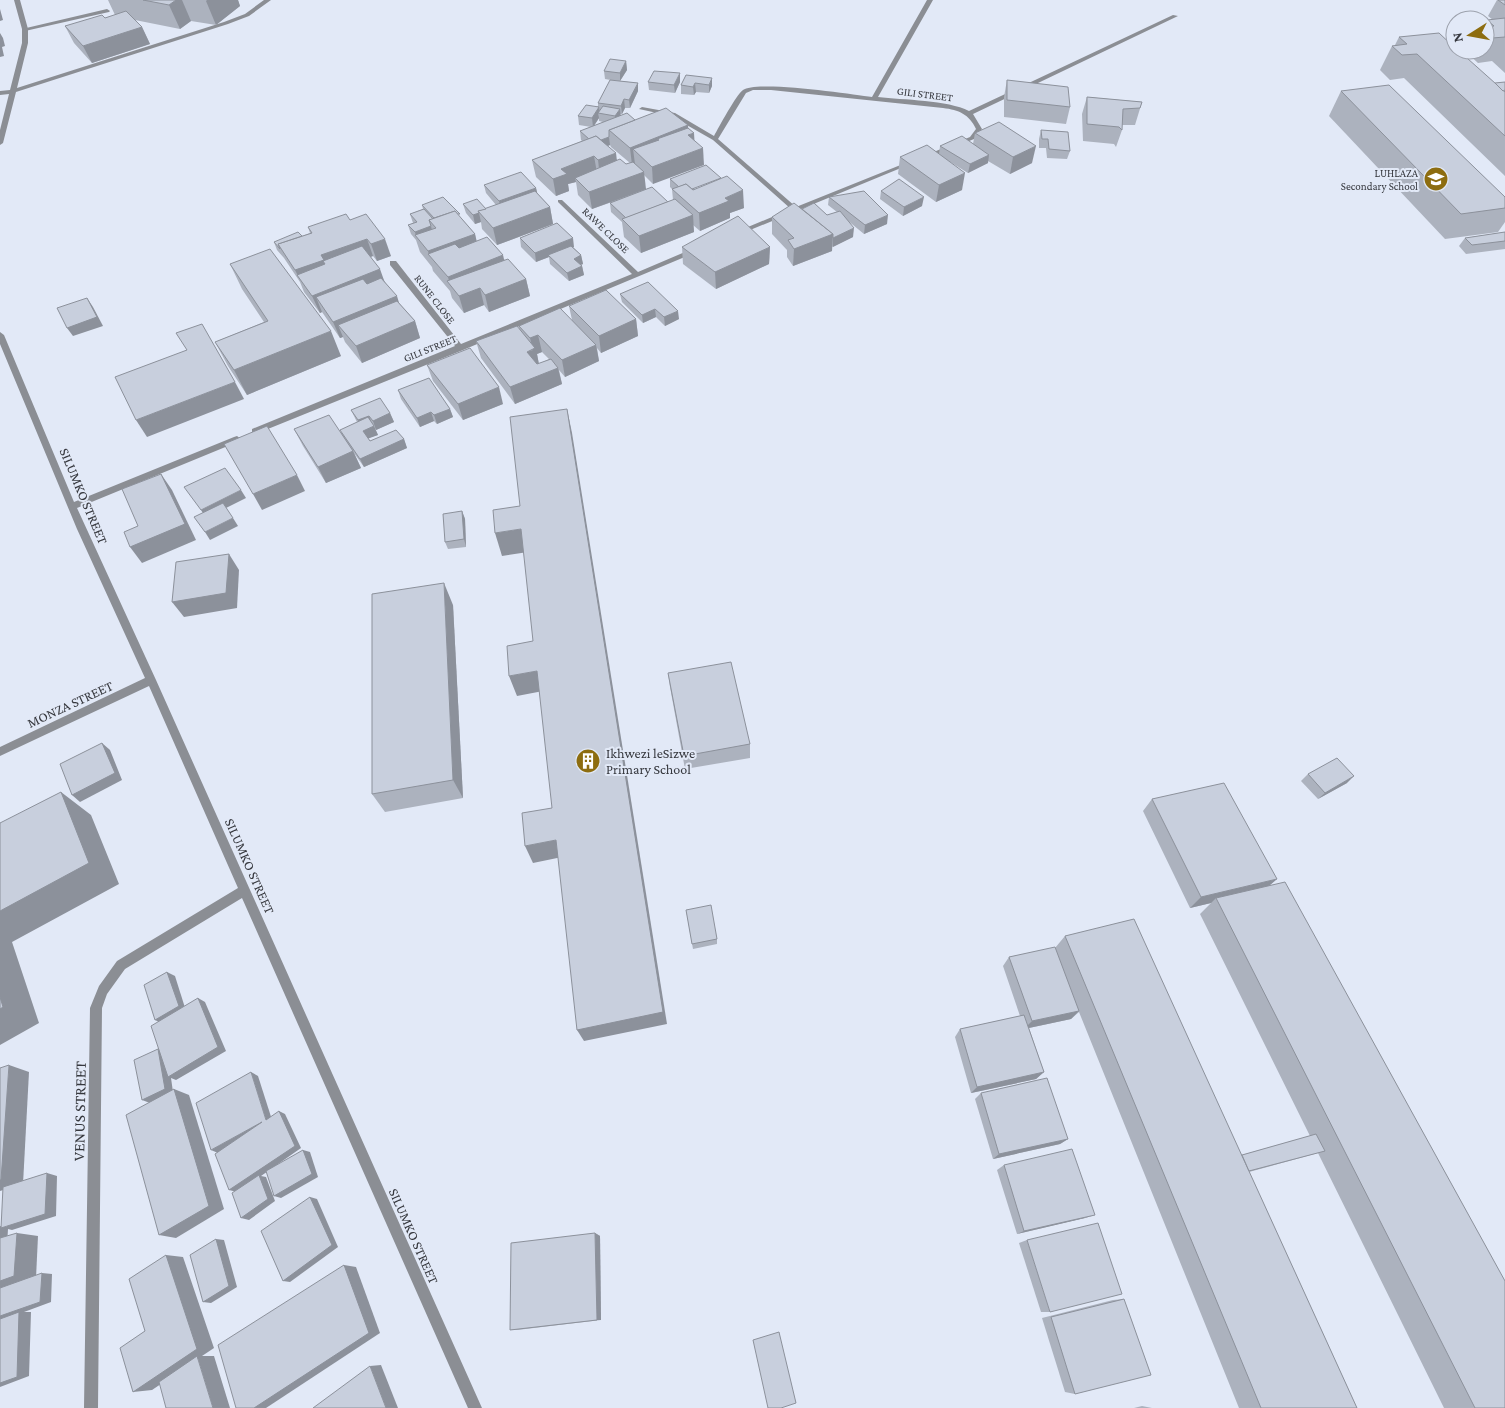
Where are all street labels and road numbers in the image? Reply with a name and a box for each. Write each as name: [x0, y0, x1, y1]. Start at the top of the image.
street label: GILI STREET: [896, 85, 954, 103]
street label: RAWE CLOSE: [580, 205, 632, 255]
street label: RUNE CLOSE: [412, 272, 458, 326]
street label: GILI STREET: [402, 332, 458, 364]
street label: SILUMKO STREET: [57, 445, 112, 547]
street label: MONZA STREET: [25, 677, 116, 731]
street label: SILUMKO STREET: [222, 816, 278, 917]
street label: VENUS STREET: [70, 1060, 89, 1161]
street label: SILUMKO STREET: [386, 1186, 442, 1287]

